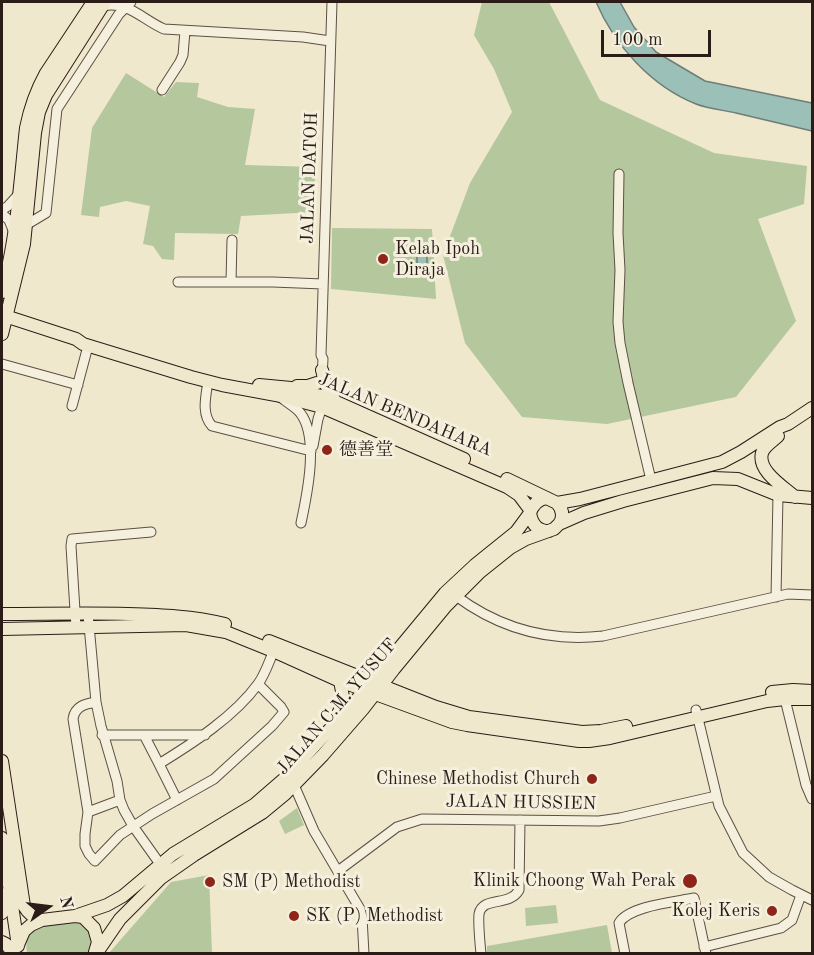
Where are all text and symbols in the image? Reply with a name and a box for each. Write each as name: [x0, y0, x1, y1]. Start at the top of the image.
scale bar: [604, 18, 714, 56]
text: 100 m: [612, 31, 663, 49]
street label: JALAN DATOH: [297, 112, 323, 244]
place label: Kelab Ipoh Diraja: [395, 238, 480, 280]
marker: Kelab Ipoh Diraja: [376, 252, 390, 266]
street label: JALAN BENDAHARA: [315, 369, 495, 461]
place label: 德善堂: [339, 439, 393, 461]
marker: 德善堂: [320, 443, 334, 457]
street label: JALAN C.M. YUSUF: [272, 634, 402, 780]
place label: Chinese Methodist Church: [376, 768, 580, 790]
marker: Chinese Methodist Church: [585, 772, 599, 786]
street label: JALAN HUSSIEN: [445, 791, 597, 815]
place label: Klinik Choong Wah Perak: [473, 870, 676, 892]
place label: SM (P) Methodist: [222, 871, 361, 893]
marker: Klinik Choong Wah Perak: [681, 872, 699, 890]
marker: SM (P) Methodist: [203, 875, 217, 889]
north arrow: [18, 877, 78, 937]
text: N: [56, 895, 75, 911]
place label: Kolej Keris: [672, 900, 760, 922]
marker: Kolej Keris: [765, 904, 779, 918]
place label: SK (P) Methodist: [306, 905, 443, 927]
marker: SK (P) Methodist: [287, 909, 301, 923]

